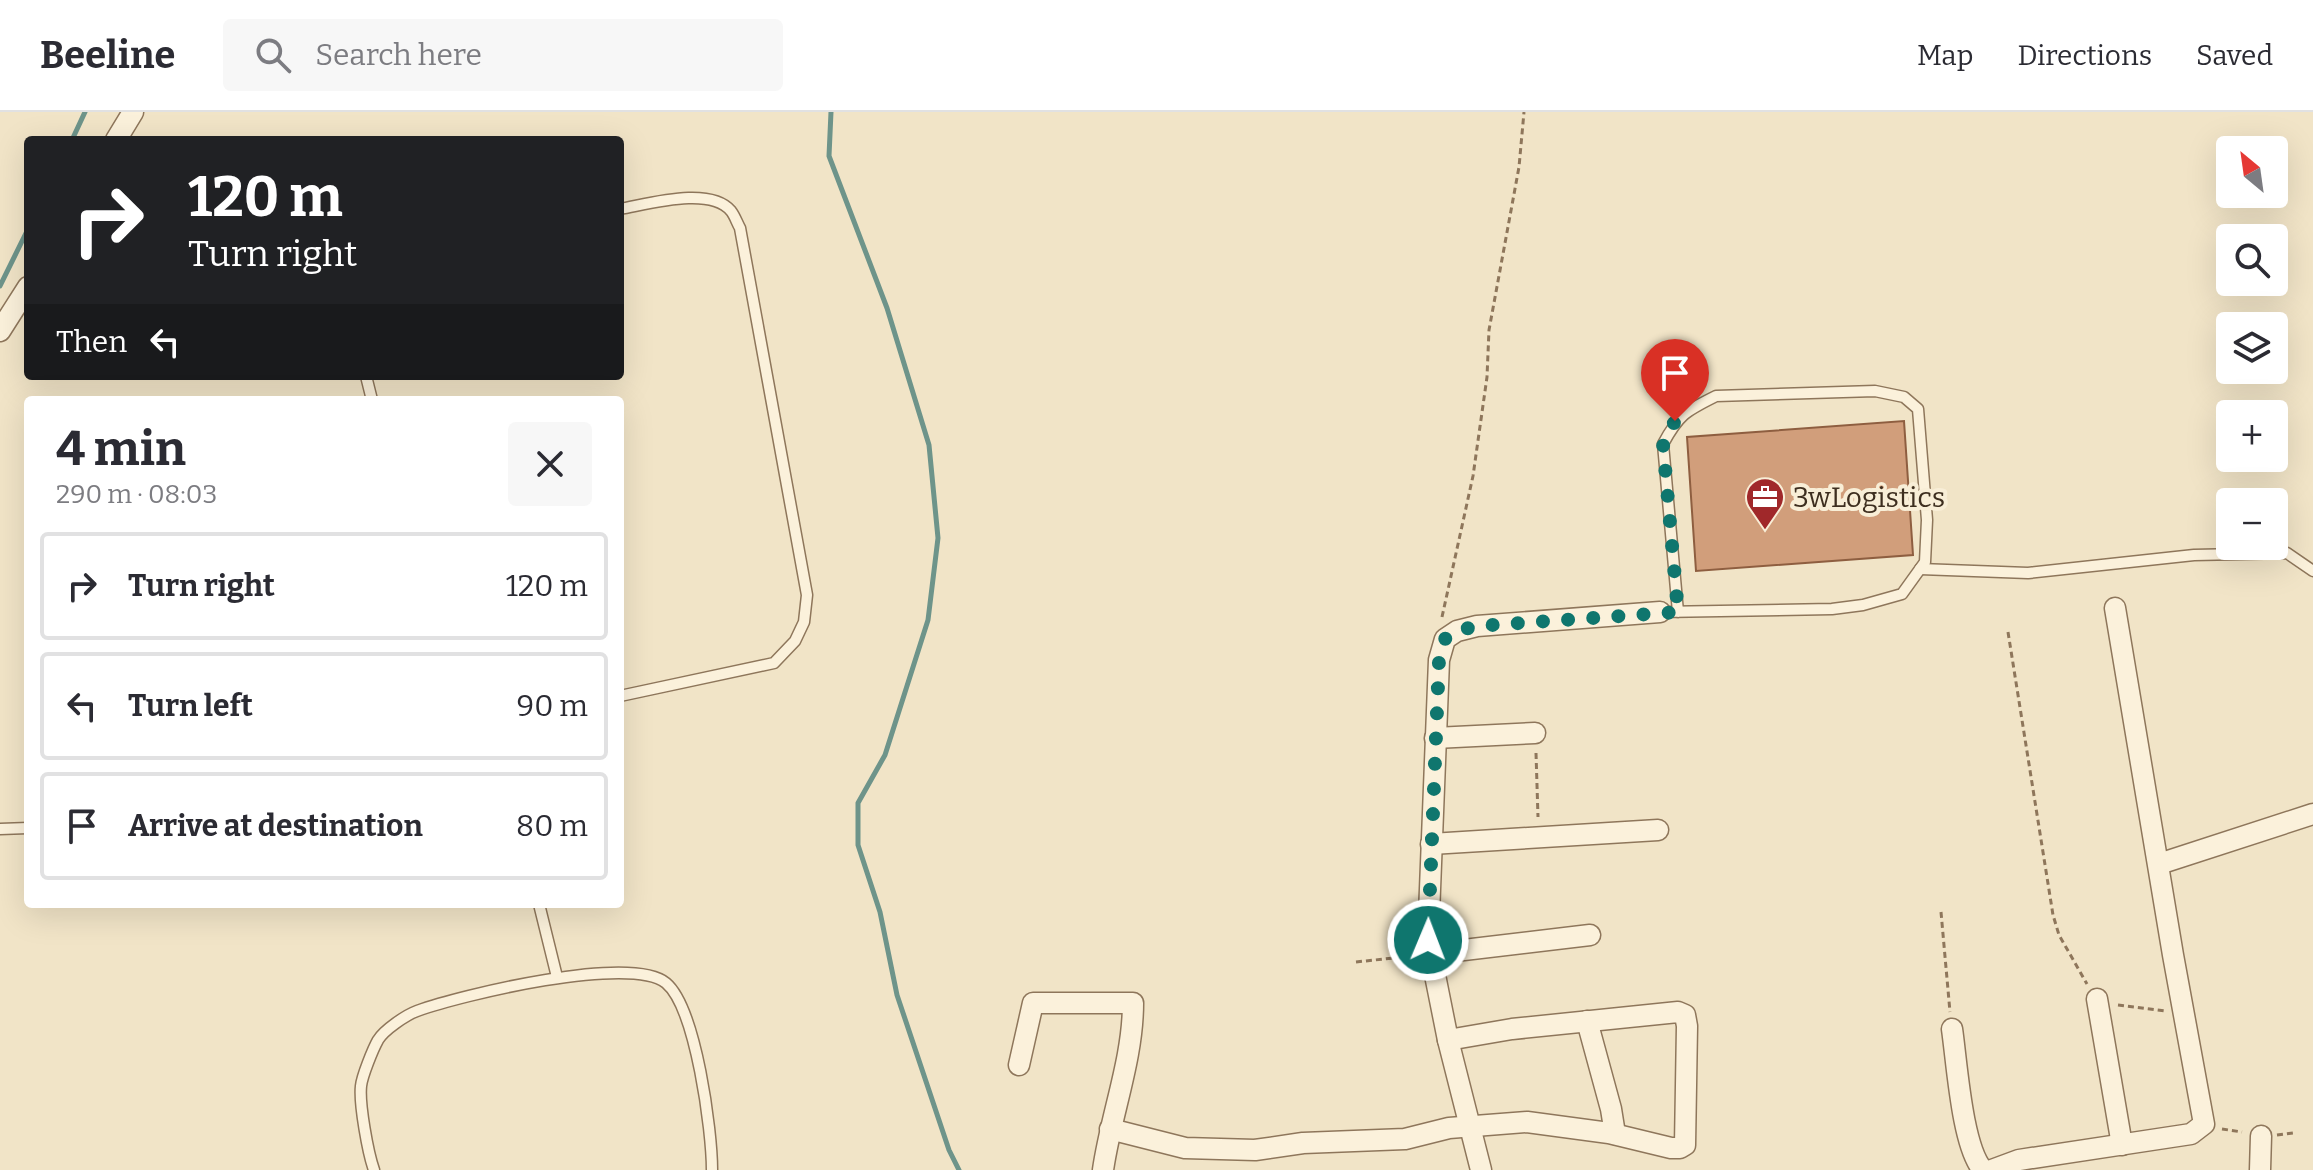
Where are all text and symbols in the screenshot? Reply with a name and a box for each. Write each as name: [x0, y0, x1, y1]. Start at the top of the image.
search box: [223, 19, 783, 91]
text: Beeline: [40, 32, 175, 78]
icon: search: [251, 33, 295, 77]
text: Search here: [315, 37, 482, 73]
text: Map: [1917, 39, 1973, 72]
text: Directions: [2017, 39, 2152, 72]
text: Saved: [2196, 39, 2273, 72]
north arrow: [2216, 136, 2288, 208]
map controls: [2216, 136, 2288, 560]
text: 120 m: [188, 164, 343, 231]
icon: right: [56, 168, 160, 272]
button: search: [2216, 224, 2288, 296]
text: Turn right: [188, 232, 357, 276]
button: layers: [2216, 312, 2288, 384]
icon: left: [143, 320, 187, 364]
text: Then: [56, 324, 127, 360]
pin: [1641, 339, 1709, 421]
icon: arrive: [1653, 351, 1697, 395]
button: +: [2216, 400, 2288, 472]
text: 4 min: [56, 420, 186, 478]
button: close: [508, 422, 592, 506]
office icon: 3wLogistics: [1744, 476, 1786, 531]
text: 290 m · 08:03: [56, 479, 217, 510]
place label: 3wLogistics: [1793, 481, 1945, 514]
button: −: [2216, 488, 2288, 560]
icon: right: [60, 564, 104, 608]
text: Turn right: [128, 568, 275, 604]
text: 120 m: [506, 568, 588, 604]
icon: left: [60, 684, 104, 728]
text: Turn left: [128, 688, 253, 724]
text: 90 m: [517, 688, 588, 724]
icon: arrive: [60, 804, 104, 848]
text: Arrive at destination: [128, 808, 423, 844]
text: 80 m: [516, 808, 588, 844]
position arrow: [1386, 898, 1470, 982]

